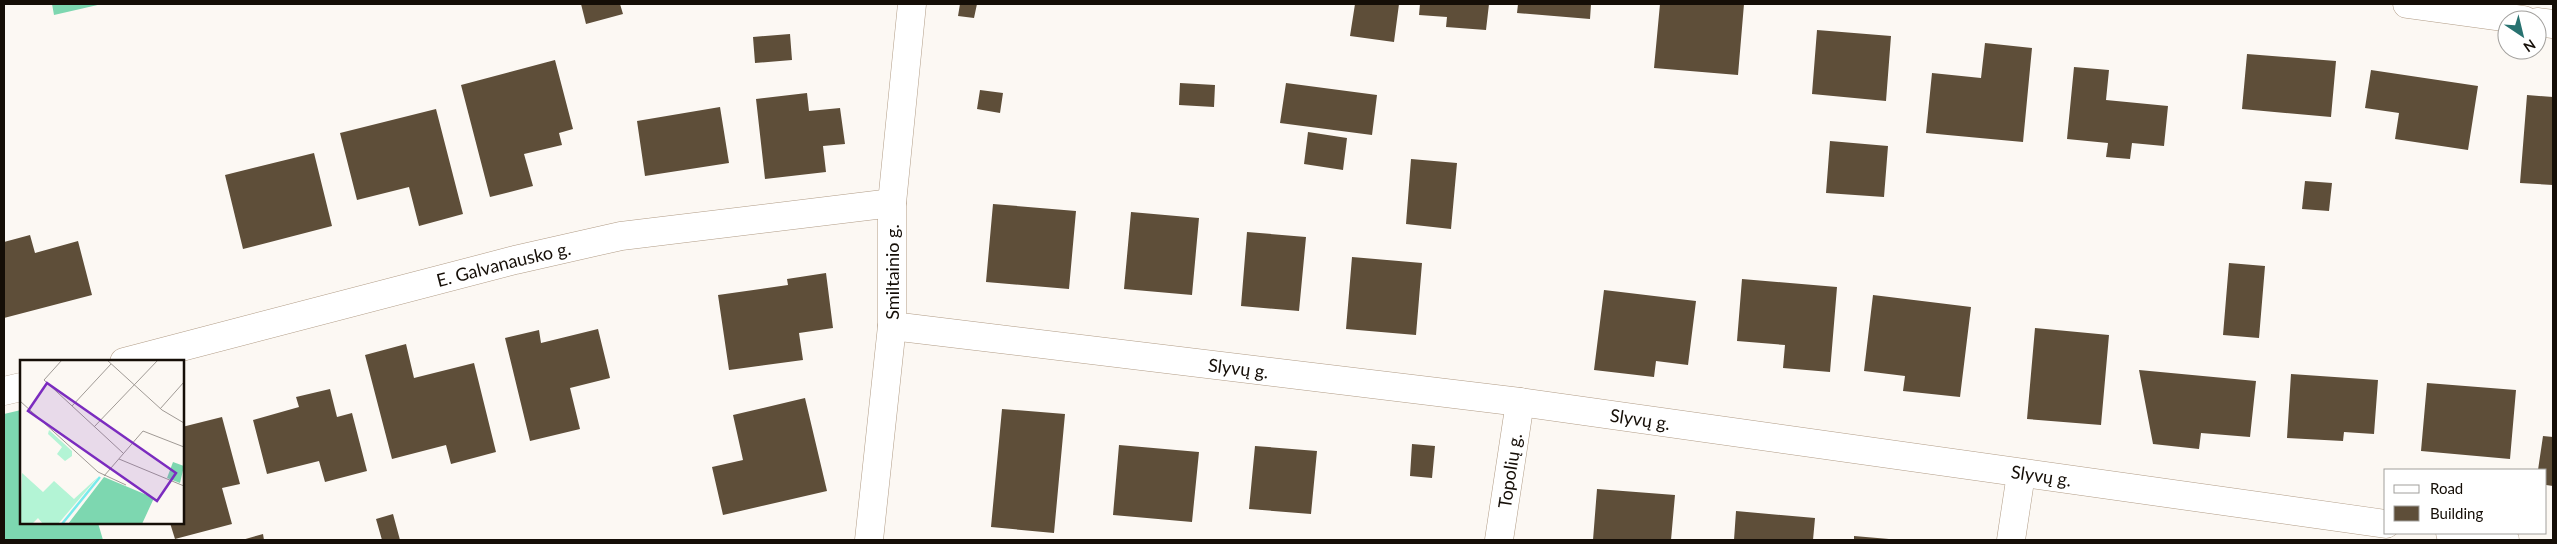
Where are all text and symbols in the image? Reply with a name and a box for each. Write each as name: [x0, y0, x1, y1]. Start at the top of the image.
north arrow: [2497, 10, 2547, 60]
text: N: [2520, 36, 2539, 56]
street label: Smiltainio g.: [881, 224, 903, 320]
street label: E. Galvanausko g.: [434, 237, 573, 291]
street label: Slyvų g.: [1207, 353, 1270, 382]
inset map: [20, 360, 184, 524]
street label: Slyvų g.: [1609, 404, 1672, 434]
street label: Topolių g.: [1493, 432, 1526, 510]
street label: Slyvų g.: [2010, 460, 2073, 491]
legend: [2384, 469, 2547, 534]
text: Road: [2430, 479, 2463, 497]
text: Building: [2430, 504, 2483, 522]

